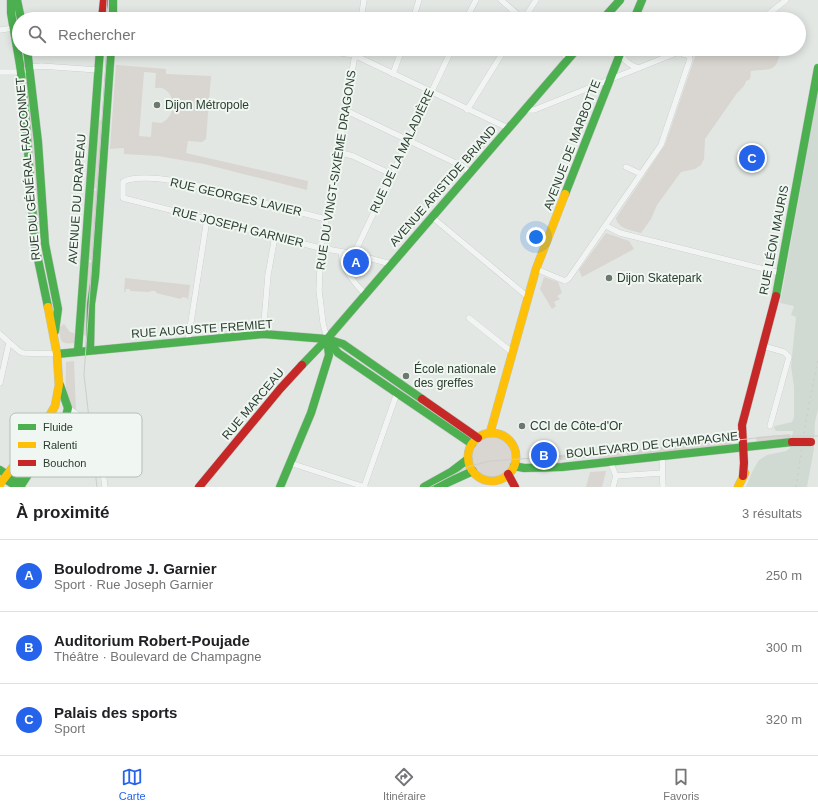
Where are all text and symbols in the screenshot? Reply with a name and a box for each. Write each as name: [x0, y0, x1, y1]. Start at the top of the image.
search box: [12, 12, 806, 56]
icon: search: [26, 23, 48, 45]
text: Rechercher: [58, 26, 136, 43]
street label: RUE DU VINGT-SIXIÈME DRAGONS: [313, 69, 359, 271]
street label: RUE DU GÉNÉRAL FAUCONNET: [12, 76, 43, 261]
street label: AVENUE DE MARBOTTE: [541, 78, 603, 212]
street label: RUE DE LA MALADIÈRE: [366, 86, 437, 215]
place label: Dijon Métropole: [165, 98, 249, 112]
marker: Dijon Métropole: [152, 100, 162, 110]
street label: AVENUE ARISTIDE BRIAND: [387, 123, 499, 249]
street label: AVENUE DU DRAPEAU: [65, 133, 89, 265]
pin: C: [739, 143, 765, 173]
street label: RUE GEORGES LAVIER: [169, 175, 303, 219]
street label: RUE LÉON MAURIS: [756, 184, 791, 296]
street label: RUE JOSEPH GARNIER: [171, 204, 305, 250]
your location: [526, 227, 546, 247]
pin: A: [343, 247, 369, 277]
place label: Dijon Skatepark: [617, 271, 703, 285]
marker: Dijon Skatepark: [604, 273, 614, 283]
street label: RUE AUGUSTE FREMIET: [131, 317, 274, 341]
place label: École nationale des greffes: [414, 361, 496, 390]
street label: RUE MARCEAU: [219, 366, 287, 442]
marker: École nationale des greffes: [401, 371, 411, 381]
legend: [10, 413, 142, 477]
place label: CCI de Côte-d'Or: [530, 419, 622, 433]
text: Fluide: [43, 421, 73, 433]
marker: CCI de Côte-d'Or: [517, 421, 527, 431]
street label: BOULEVARD DE CHAMPAGNE: [565, 429, 739, 461]
text: Ralenti: [43, 439, 77, 451]
pin: B: [531, 440, 557, 470]
text: Bouchon: [43, 457, 86, 469]
text: À proximité: [16, 503, 110, 522]
text: 3 résultats: [742, 506, 802, 521]
text: Boulodrome J. Garnier: [54, 560, 217, 577]
text: A: [24, 568, 34, 583]
text: 250 m: [766, 568, 802, 583]
text: Sport · Rue Joseph Garnier: [54, 577, 213, 592]
text: Auditorium Robert-Poujade: [54, 632, 250, 649]
text: B: [24, 640, 34, 655]
text: 300 m: [766, 640, 802, 655]
text: Théâtre · Boulevard de Champagne: [54, 649, 261, 664]
text: Palais des sports: [54, 704, 177, 721]
text: C: [24, 712, 34, 727]
text: 320 m: [766, 712, 802, 727]
text: Sport: [54, 721, 85, 736]
tab: Carte: [119, 766, 146, 802]
tab: Itinéraire: [383, 766, 426, 802]
tab: Favoris: [663, 766, 699, 802]

